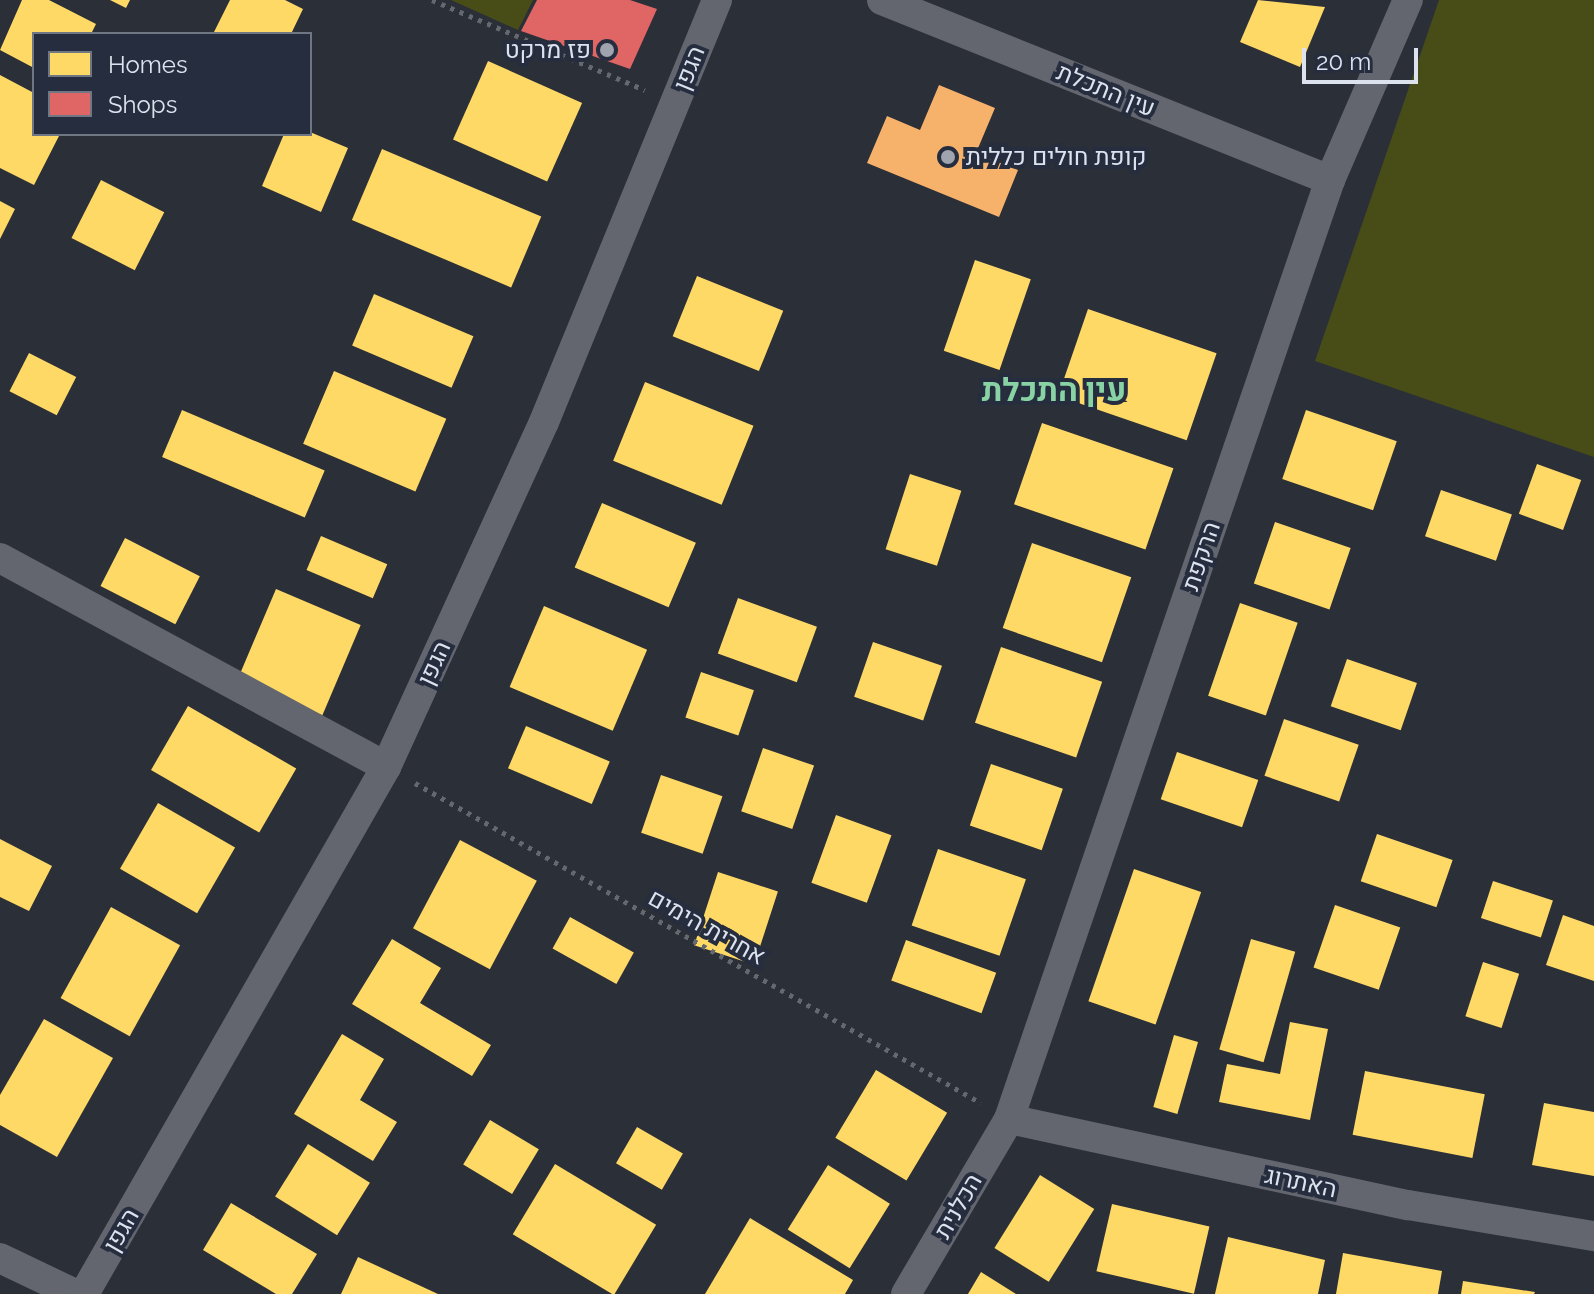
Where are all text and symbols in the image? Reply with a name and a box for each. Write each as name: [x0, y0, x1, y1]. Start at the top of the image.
legend: [32, 32, 312, 136]
scale bar: [1306, 32, 1422, 82]
place label: פז מרקט: [505, 36, 591, 64]
marker: פז מרקט: [598, 41, 616, 59]
street label: הגפן: [667, 42, 711, 94]
text: 20 m: [1316, 47, 1371, 76]
text: Homes: [108, 50, 188, 79]
street label: עין התכלת: [1053, 57, 1159, 123]
text: Shops: [108, 90, 177, 119]
place label: קופת חולים כללית: [966, 143, 1147, 171]
marker: קופת חולים כללית: [937, 146, 959, 168]
district label: עין התכלת: [982, 371, 1126, 409]
street label: הרקפת: [1176, 518, 1226, 594]
street label: הגפן: [411, 636, 457, 690]
street label: אחרית הימים: [644, 883, 770, 971]
street label: האתרוג: [1262, 1160, 1340, 1204]
street label: הכלנית: [928, 1168, 988, 1244]
street label: הגפן: [97, 1203, 145, 1257]

